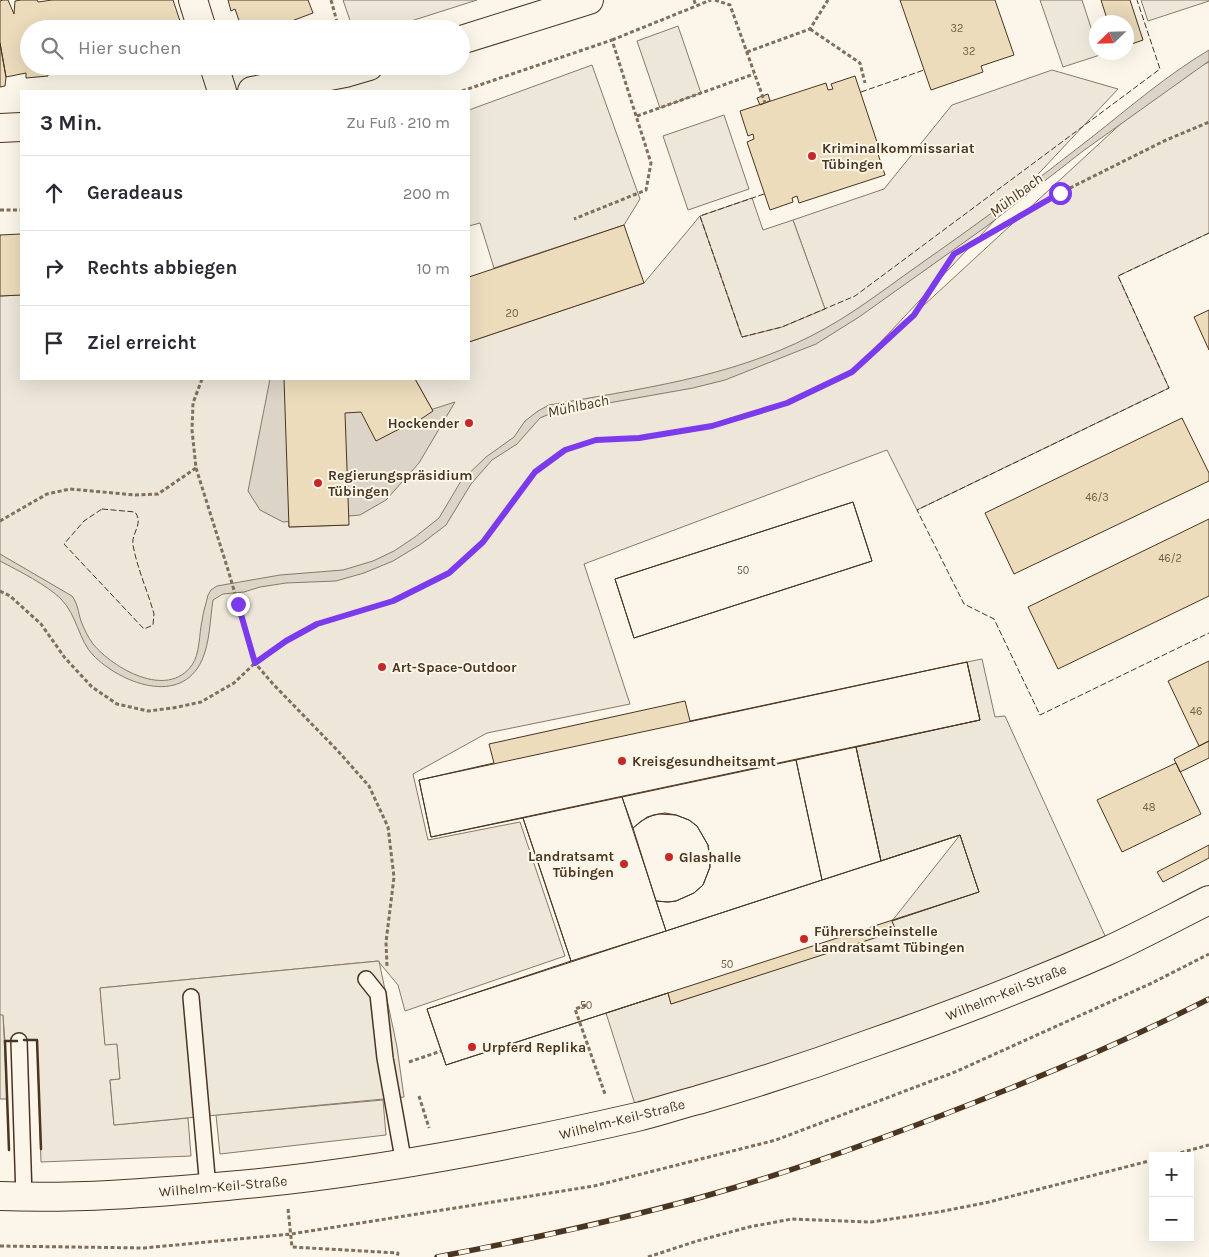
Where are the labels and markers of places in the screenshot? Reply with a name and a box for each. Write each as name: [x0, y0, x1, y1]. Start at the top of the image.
place label: Kriminalkommissariat Tübingen: [822, 140, 975, 173]
marker: Kriminalkommissariat Tübingen: [806, 150, 818, 162]
place label: Hockender: [388, 415, 459, 432]
marker: Hockender: [463, 417, 475, 429]
place label: Regierungspräsidium Tübingen: [328, 467, 473, 500]
marker: Regierungspräsidium Tübingen: [312, 477, 324, 489]
place label: Art-Space-Outdoor: [392, 659, 517, 676]
marker: Art-Space-Outdoor: [376, 661, 388, 673]
place label: Kreisgesundheitsamt: [632, 753, 776, 770]
marker: Kreisgesundheitsamt: [616, 755, 628, 767]
place label: Landratsamt Tübingen: [528, 848, 614, 881]
place label: Glashalle: [679, 849, 741, 866]
marker: Glashalle: [663, 851, 675, 863]
marker: Landratsamt Tübingen: [618, 858, 630, 870]
place label: Führerscheinstelle Landratsamt Tübingen: [814, 923, 965, 956]
marker: Führerscheinstelle Landratsamt Tübingen: [798, 933, 810, 945]
place label: Urpferd Replika: [482, 1039, 586, 1056]
marker: Urpferd Replika: [466, 1041, 478, 1053]

